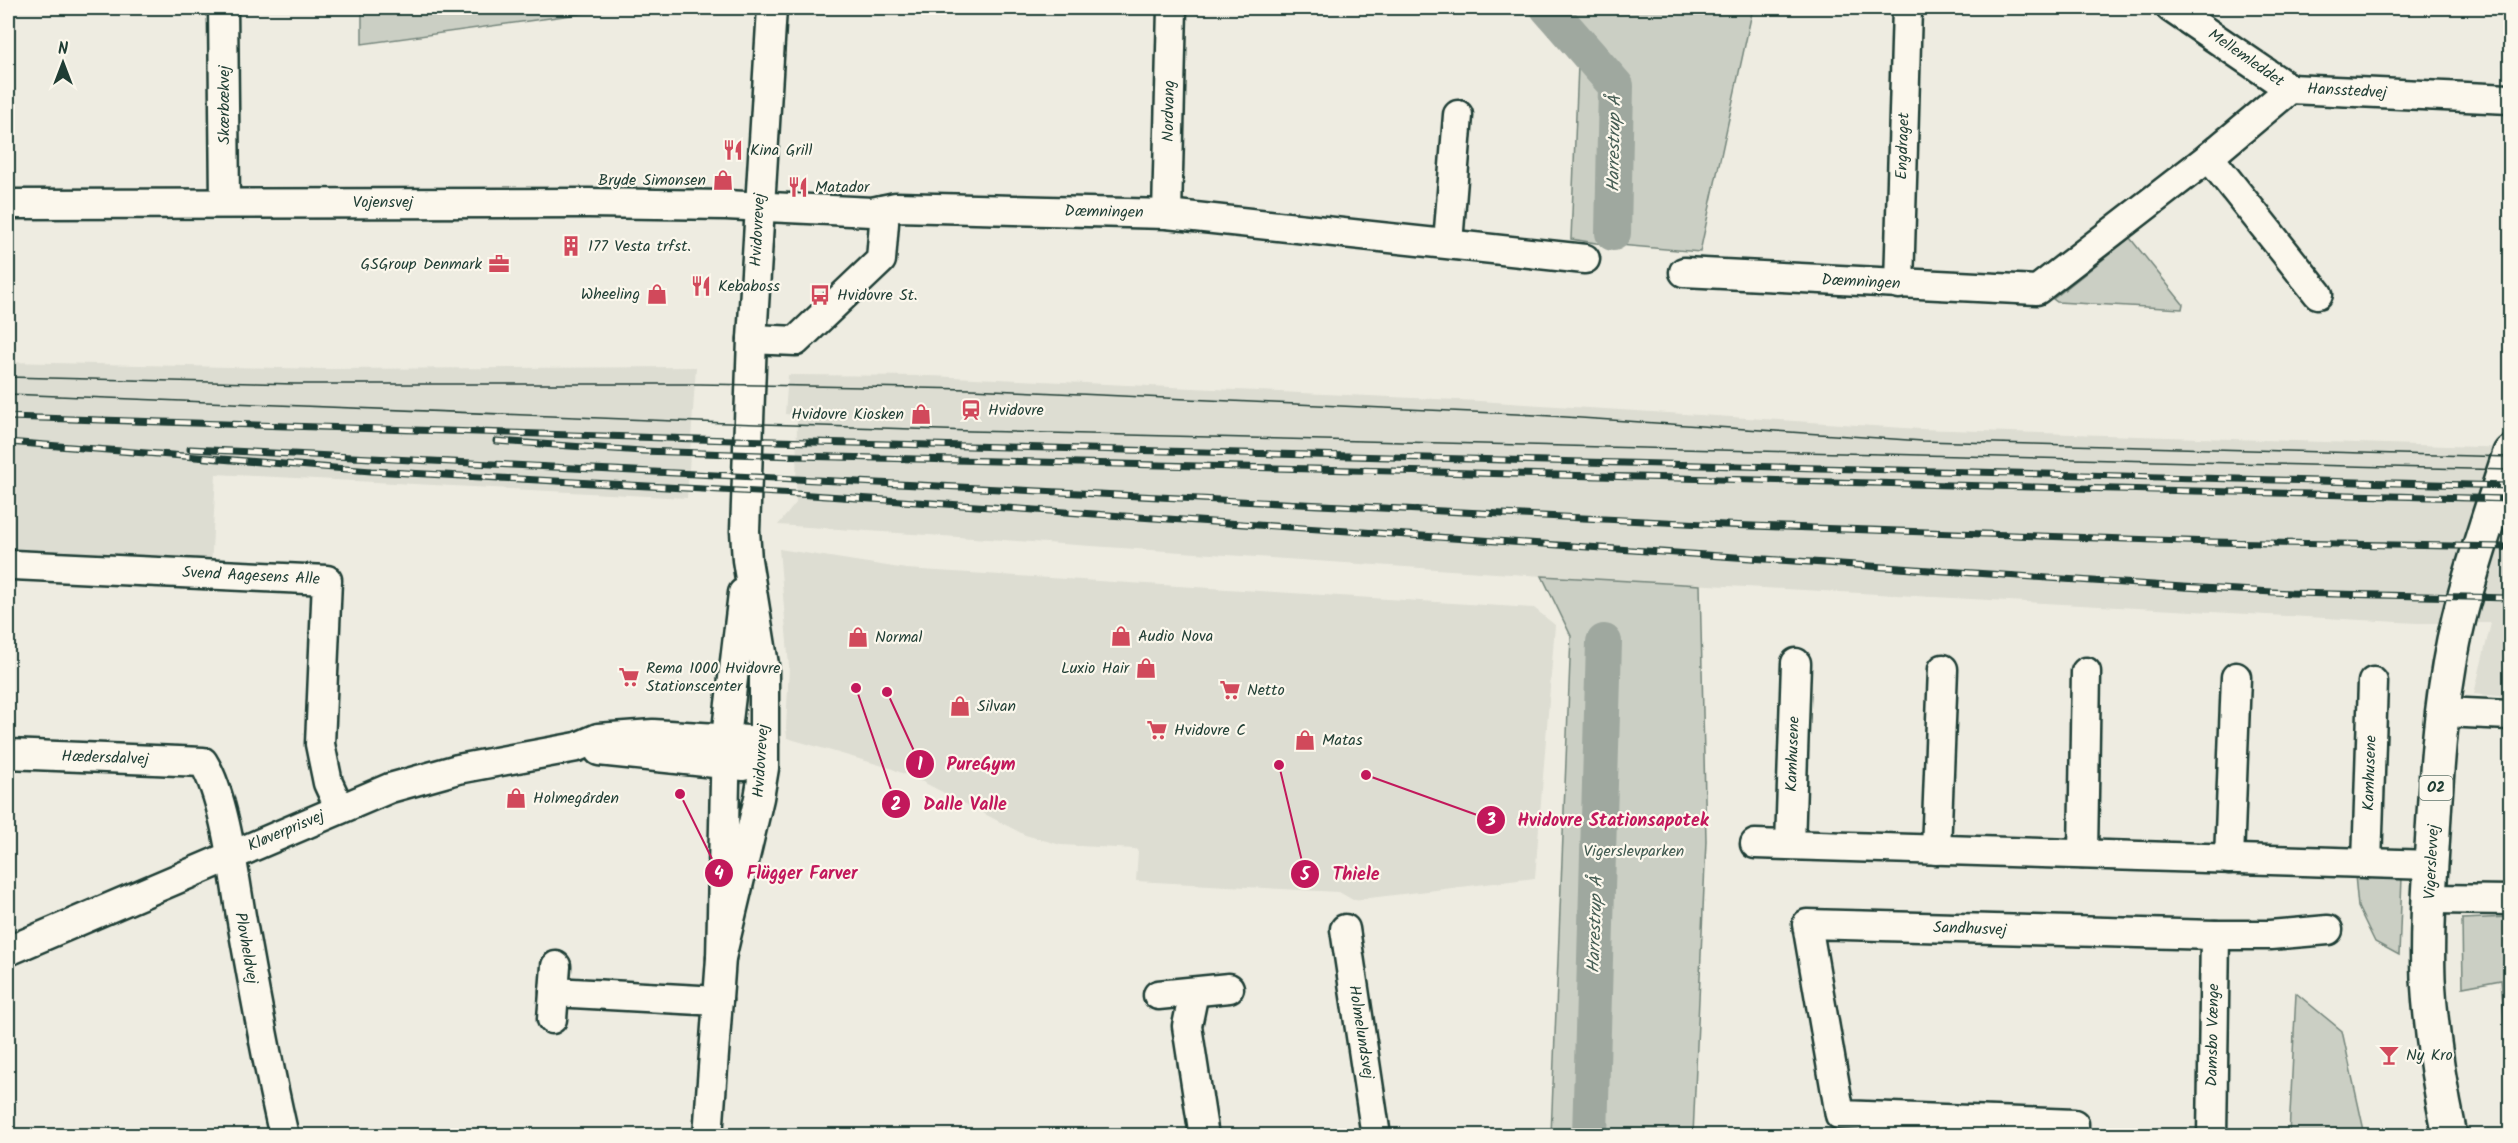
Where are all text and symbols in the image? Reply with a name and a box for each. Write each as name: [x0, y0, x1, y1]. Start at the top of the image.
street label: Mellemleddet: [2203, 22, 2290, 94]
north arrow: [33, 33, 93, 93]
text: N: [58, 37, 68, 62]
street label: Skærbækvej: [212, 65, 237, 145]
street label: Hansstedvej: [2307, 76, 2388, 106]
street label: Nordvang: [1156, 80, 1182, 142]
water label: Harrestrup Å: [1600, 93, 1630, 193]
street label: Engdraget: [1889, 111, 1917, 180]
restaurant icon: Kina Grill: [721, 138, 745, 162]
place label: Kina Grill: [750, 138, 813, 163]
place label: Bryde Simonsen: [598, 168, 706, 193]
shop icon: Bryde Simonsen: [711, 168, 735, 192]
restaurant icon: Matador: [786, 175, 810, 199]
place label: Matador: [815, 175, 871, 200]
street label: Vojensvej: [353, 190, 414, 215]
street label: Hvidovrevej: [744, 192, 772, 267]
street label: Dæmningen: [1064, 199, 1144, 225]
building icon: 177 Vesta trfst.: [559, 234, 583, 258]
place label: 177 Vesta trfst.: [588, 234, 691, 259]
place label: GSGroup Denmark: [361, 252, 482, 277]
office icon: GSGroup Denmark: [487, 252, 511, 276]
street label: Dæmningen: [1821, 267, 1901, 297]
restaurant icon: Kebaboss: [689, 274, 713, 298]
place label: Kebaboss: [718, 274, 780, 299]
place label: Wheeling: [581, 282, 640, 307]
shop icon: Wheeling: [645, 282, 669, 306]
bus stop icon: Hvidovre St.: [808, 283, 832, 307]
place label: Hvidovre St.: [837, 283, 918, 308]
station icon: Hvidovre: [959, 398, 983, 422]
place label: Hvidovre: [988, 398, 1044, 423]
place label: Hvidovre Kiosken: [791, 402, 904, 427]
shop icon: Hvidovre Kiosken: [909, 402, 933, 426]
street label: Svend Aagesens Alle: [181, 560, 321, 592]
shop icon: Audio Nova: [1109, 624, 1133, 648]
place label: Audio Nova: [1138, 624, 1213, 649]
shop icon: Normal: [846, 625, 870, 649]
place label: Normal: [875, 625, 923, 650]
place label: Rema 1000 Hvidovre Stationscenter: [646, 656, 780, 699]
place label: Luxio Hair: [1061, 656, 1131, 681]
shop icon: Luxio Hair: [1134, 656, 1158, 680]
supermarket icon: Rema 1000 Hvidovre Stationscenter: [617, 665, 641, 689]
supermarket icon: Netto: [1218, 678, 1242, 702]
place label: Netto: [1247, 678, 1285, 703]
shop icon: Silvan: [948, 694, 972, 718]
place label: Silvan: [977, 694, 1016, 719]
street label: Kamhusene: [1779, 716, 1807, 792]
supermarket icon: Hvidovre C: [1145, 718, 1169, 742]
place label: Hvidovre C: [1174, 718, 1246, 743]
street label: Hvidovrevej: [746, 722, 776, 799]
shop icon: Matas: [1293, 728, 1317, 752]
place label: Matas: [1322, 728, 1363, 753]
street label: Kamhusene: [2356, 735, 2384, 811]
street label: Hædersdalvej: [61, 744, 150, 772]
callout: PureGym: [905, 746, 1028, 782]
text: 1: [917, 751, 923, 780]
text: PureGym: [947, 751, 1016, 780]
road number: O2: [2420, 776, 2452, 800]
shop icon: Holmegården: [504, 786, 528, 810]
place label: Holmegården: [533, 786, 619, 811]
callout: Dalle Valle: [881, 786, 1018, 822]
text: 2: [891, 791, 901, 820]
text: Dalle Valle: [923, 791, 1007, 820]
callout: Hvidovre Stationsapotek: [1476, 802, 1721, 838]
street label: Kløverprisvej: [244, 803, 329, 858]
text: 3: [1485, 807, 1496, 836]
text: Hvidovre Stationsapotek: [1517, 807, 1710, 836]
street label: Vigerslevvej: [2418, 823, 2446, 900]
park label: Vigerslevparken: [1584, 839, 1684, 864]
callout: Flügger Farver: [704, 855, 869, 891]
callout: Thiele: [1290, 856, 1391, 892]
text: 4: [714, 860, 724, 889]
text: Flügger Farver: [746, 860, 859, 889]
text: 5: [1299, 861, 1311, 890]
text: Thiele: [1333, 861, 1380, 890]
water label: Harrestrup Å: [1580, 874, 1612, 974]
street label: Plovheldvej: [227, 910, 265, 987]
street label: Sandhusvej: [1933, 915, 2008, 943]
street label: Holmelundsvej: [1341, 983, 1381, 1082]
street label: Damsbo Vænge: [2200, 983, 2226, 1087]
bar icon: Ny Kro: [2377, 1043, 2401, 1067]
place label: Ny Kro: [2406, 1043, 2453, 1068]

